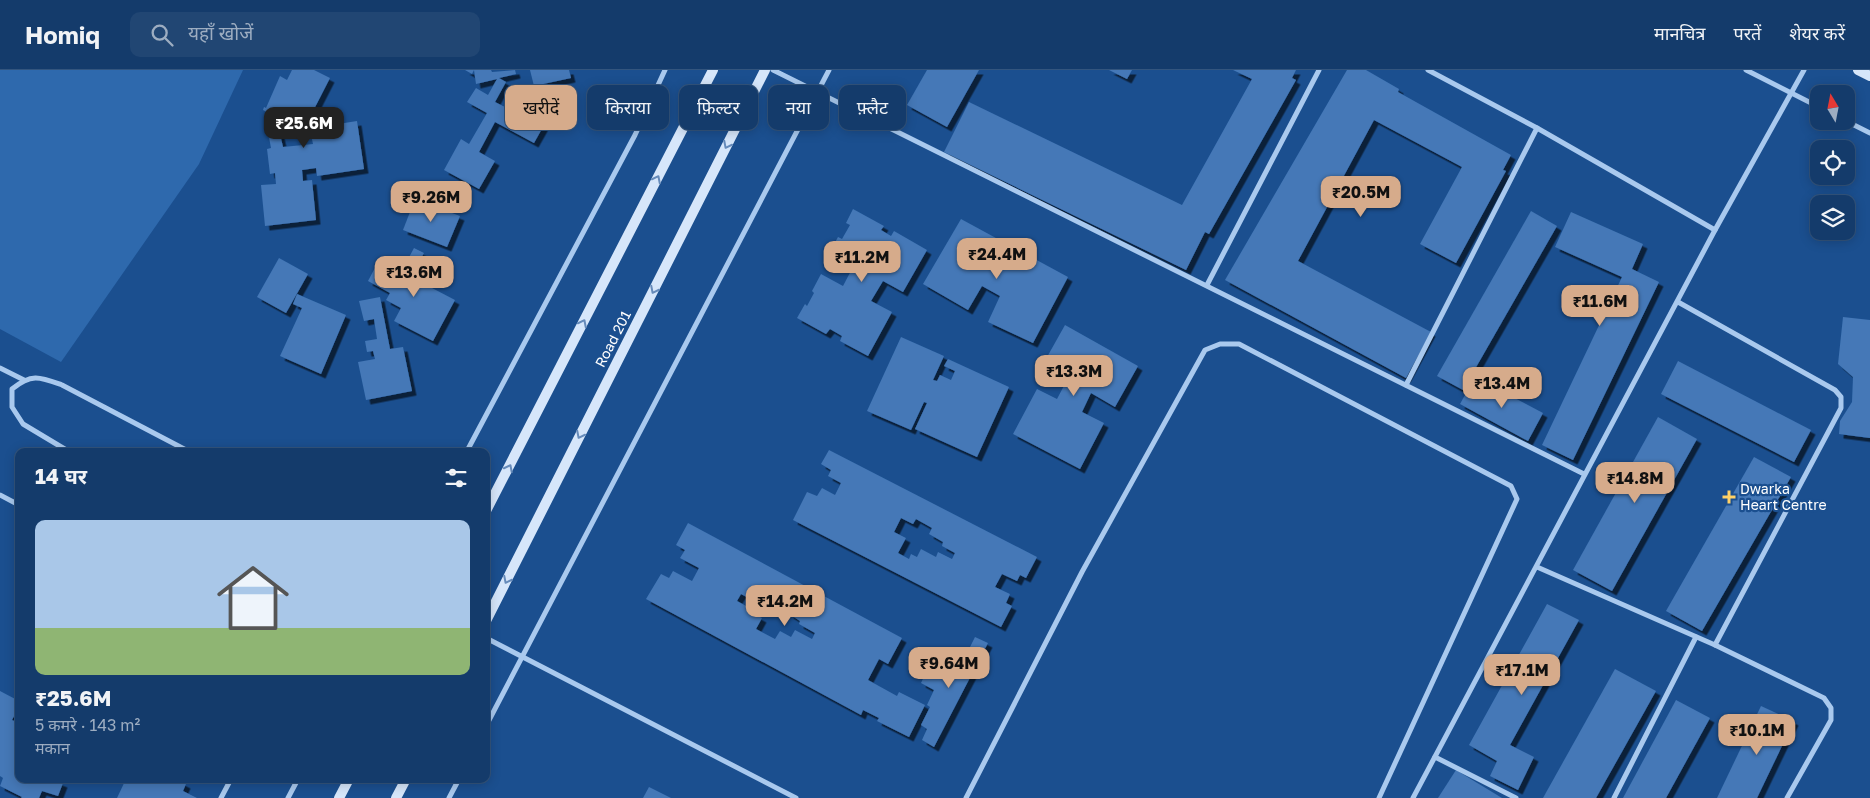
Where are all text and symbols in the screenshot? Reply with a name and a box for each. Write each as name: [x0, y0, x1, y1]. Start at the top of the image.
search box: [130, 12, 480, 57]
text: Homiq: [25, 20, 100, 49]
icon: search: [148, 21, 176, 49]
text: यहाँ खोजें: [188, 21, 253, 44]
text: मानचित्र: [1654, 22, 1705, 44]
text: परतें: [1733, 22, 1761, 44]
text: शेयर करें: [1789, 22, 1845, 44]
chip: खरीदें: [505, 85, 577, 130]
chip: किराया: [587, 85, 669, 130]
chip: फ़िल्टर: [679, 85, 758, 130]
chip: नया: [768, 85, 829, 130]
chip: फ़्लैट: [839, 85, 906, 130]
north arrow: [1810, 85, 1855, 130]
map controls: [1810, 85, 1855, 240]
pin: ₹25.6M: [263, 106, 345, 149]
text: ₹25.6M: [275, 113, 333, 133]
one-way arrow: [723, 140, 733, 149]
button: locate: [1810, 140, 1855, 185]
one-way arrow: [651, 175, 661, 184]
pin: ₹20.5M: [1320, 176, 1402, 218]
pin: ₹9.26M: [390, 180, 472, 223]
text: ₹20.5M: [1332, 182, 1390, 202]
text: ₹9.26M: [402, 187, 460, 207]
button: layers: [1810, 195, 1855, 240]
pin: ₹24.4M: [956, 238, 1038, 280]
pin: ₹11.2M: [821, 240, 903, 283]
text: ₹24.4M: [968, 244, 1026, 264]
text: ₹11.2M: [835, 247, 889, 267]
pin: ₹13.6M: [373, 256, 455, 298]
text: ₹13.6M: [386, 262, 442, 282]
one-way arrow: [650, 284, 660, 293]
pin: ₹11.6M: [1559, 284, 1641, 327]
text: ₹11.6M: [1572, 291, 1628, 311]
street label: Road 201: [591, 307, 634, 370]
one-way arrow: [577, 320, 587, 329]
pin: ₹13.3M: [1033, 354, 1115, 397]
text: ₹13.3M: [1046, 361, 1102, 381]
pin: ₹13.4M: [1461, 366, 1543, 409]
text: ₹13.4M: [1474, 373, 1530, 393]
one-way arrow: [576, 429, 586, 438]
pin: ₹14.8M: [1594, 462, 1676, 504]
text: 14 घर: [35, 463, 87, 489]
icon: filters: [442, 464, 470, 492]
one-way arrow: [503, 464, 513, 473]
text: ₹14.8M: [1607, 468, 1664, 488]
place label: Dwarka Heart Centre: [1740, 480, 1827, 513]
marker: Dwarka Heart Centre: [1722, 490, 1736, 504]
icon: home: [208, 553, 298, 643]
one-way arrow: [503, 574, 513, 583]
pin: ₹14.2M: [744, 584, 826, 627]
text: ₹14.2M: [757, 591, 813, 611]
pin: ₹9.64M: [908, 646, 990, 689]
text: ₹9.64M: [920, 653, 978, 673]
pin: ₹17.1M: [1481, 654, 1563, 696]
text: ₹17.1M: [1495, 660, 1549, 680]
text: ₹25.6M: [35, 685, 111, 711]
pin: ₹10.1M: [1716, 714, 1798, 756]
text: 5 कमरे · 143 m²: [35, 715, 140, 735]
text: ₹10.1M: [1729, 720, 1785, 740]
text: मकान: [35, 738, 70, 758]

